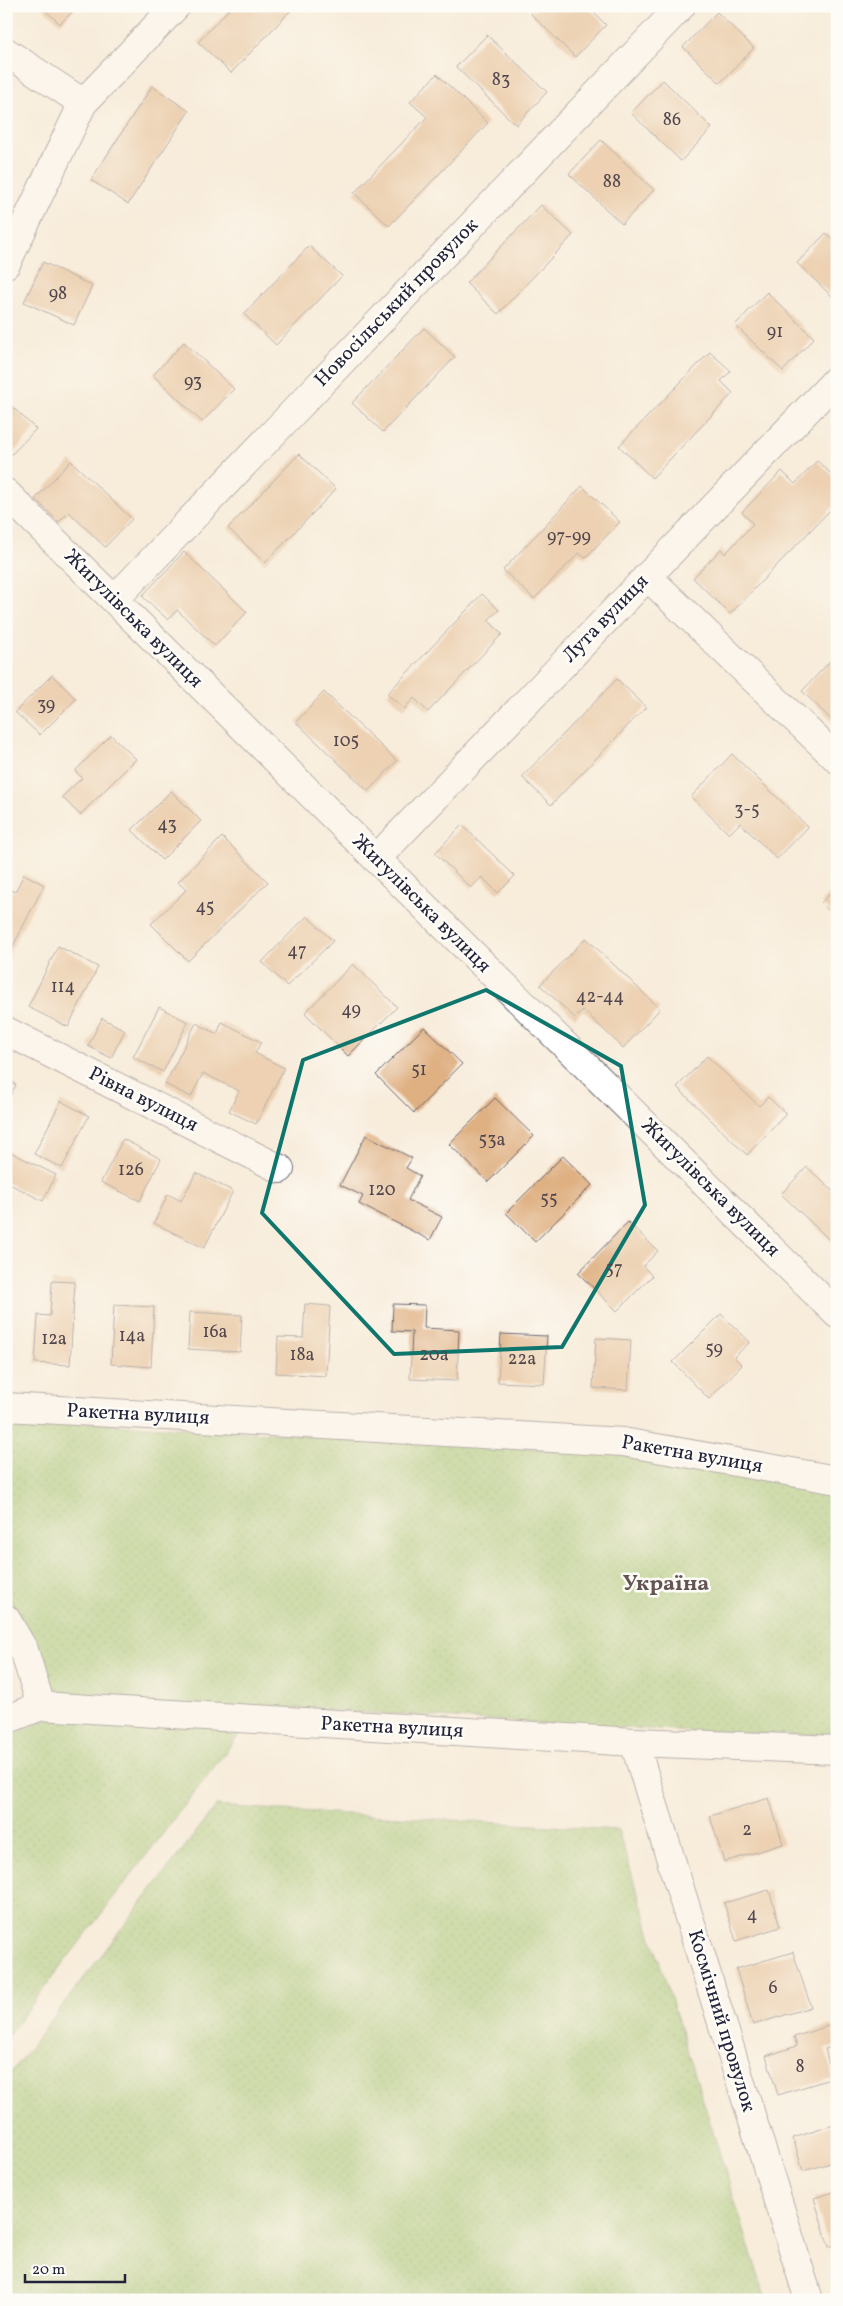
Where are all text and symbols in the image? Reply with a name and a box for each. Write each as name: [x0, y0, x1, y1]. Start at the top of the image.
house number: 83: [492, 68, 510, 93]
house number: 86: [663, 108, 681, 133]
house number: 88: [603, 170, 621, 195]
street label: Новосільський провулок: [309, 212, 486, 394]
house number: 98: [49, 282, 67, 307]
house number: 91: [767, 320, 783, 345]
house number: 93: [184, 370, 202, 395]
house number: 97-99: [547, 525, 591, 550]
street label: Жигулівська вулиця: [57, 543, 209, 695]
street label: Лута вулиця: [557, 569, 655, 669]
house number: 39: [37, 693, 55, 718]
house number: 105: [333, 729, 359, 754]
house number: 3-5: [734, 798, 760, 823]
house number: 43: [157, 813, 177, 838]
street label: Жигулівська вулиця: [345, 828, 497, 980]
house number: 45: [196, 895, 214, 920]
house number: 47: [287, 939, 307, 964]
house number: 114: [51, 975, 75, 1000]
house number: 42-44: [576, 985, 624, 1010]
house number: 49: [341, 998, 361, 1023]
house number: 51: [411, 1058, 427, 1083]
street label: Рівна вулиця: [83, 1060, 203, 1140]
street label: Жигулівська вулиця: [634, 1112, 786, 1264]
house number: 53а: [479, 1128, 505, 1153]
house number: 126: [118, 1158, 144, 1183]
house number: 120: [368, 1178, 396, 1203]
house number: 55: [540, 1187, 558, 1212]
house number: 57: [605, 1257, 623, 1282]
house number: 16а: [202, 1320, 228, 1345]
house number: 14а: [119, 1324, 145, 1349]
house number: 12а: [41, 1327, 67, 1352]
house number: 59: [705, 1337, 723, 1362]
house number: 18а: [289, 1343, 315, 1368]
house number: 20а: [419, 1343, 449, 1368]
house number: 22а: [508, 1347, 536, 1372]
street label: Ракетна вулиця: [66, 1397, 210, 1433]
street label: Ракетна вулиця: [619, 1429, 765, 1481]
district label: Україна: [623, 1569, 709, 1600]
street label: Ракетна вулиця: [320, 1710, 464, 1746]
house number: 2: [742, 1818, 752, 1843]
house number: 4: [747, 1903, 757, 1928]
street label: Космічний провулок: [680, 1927, 762, 2116]
house number: 6: [768, 1976, 778, 2001]
house number: 8: [795, 2055, 805, 2080]
scale bar: [25, 2251, 125, 2283]
text: 20 m: [32, 2260, 65, 2281]

